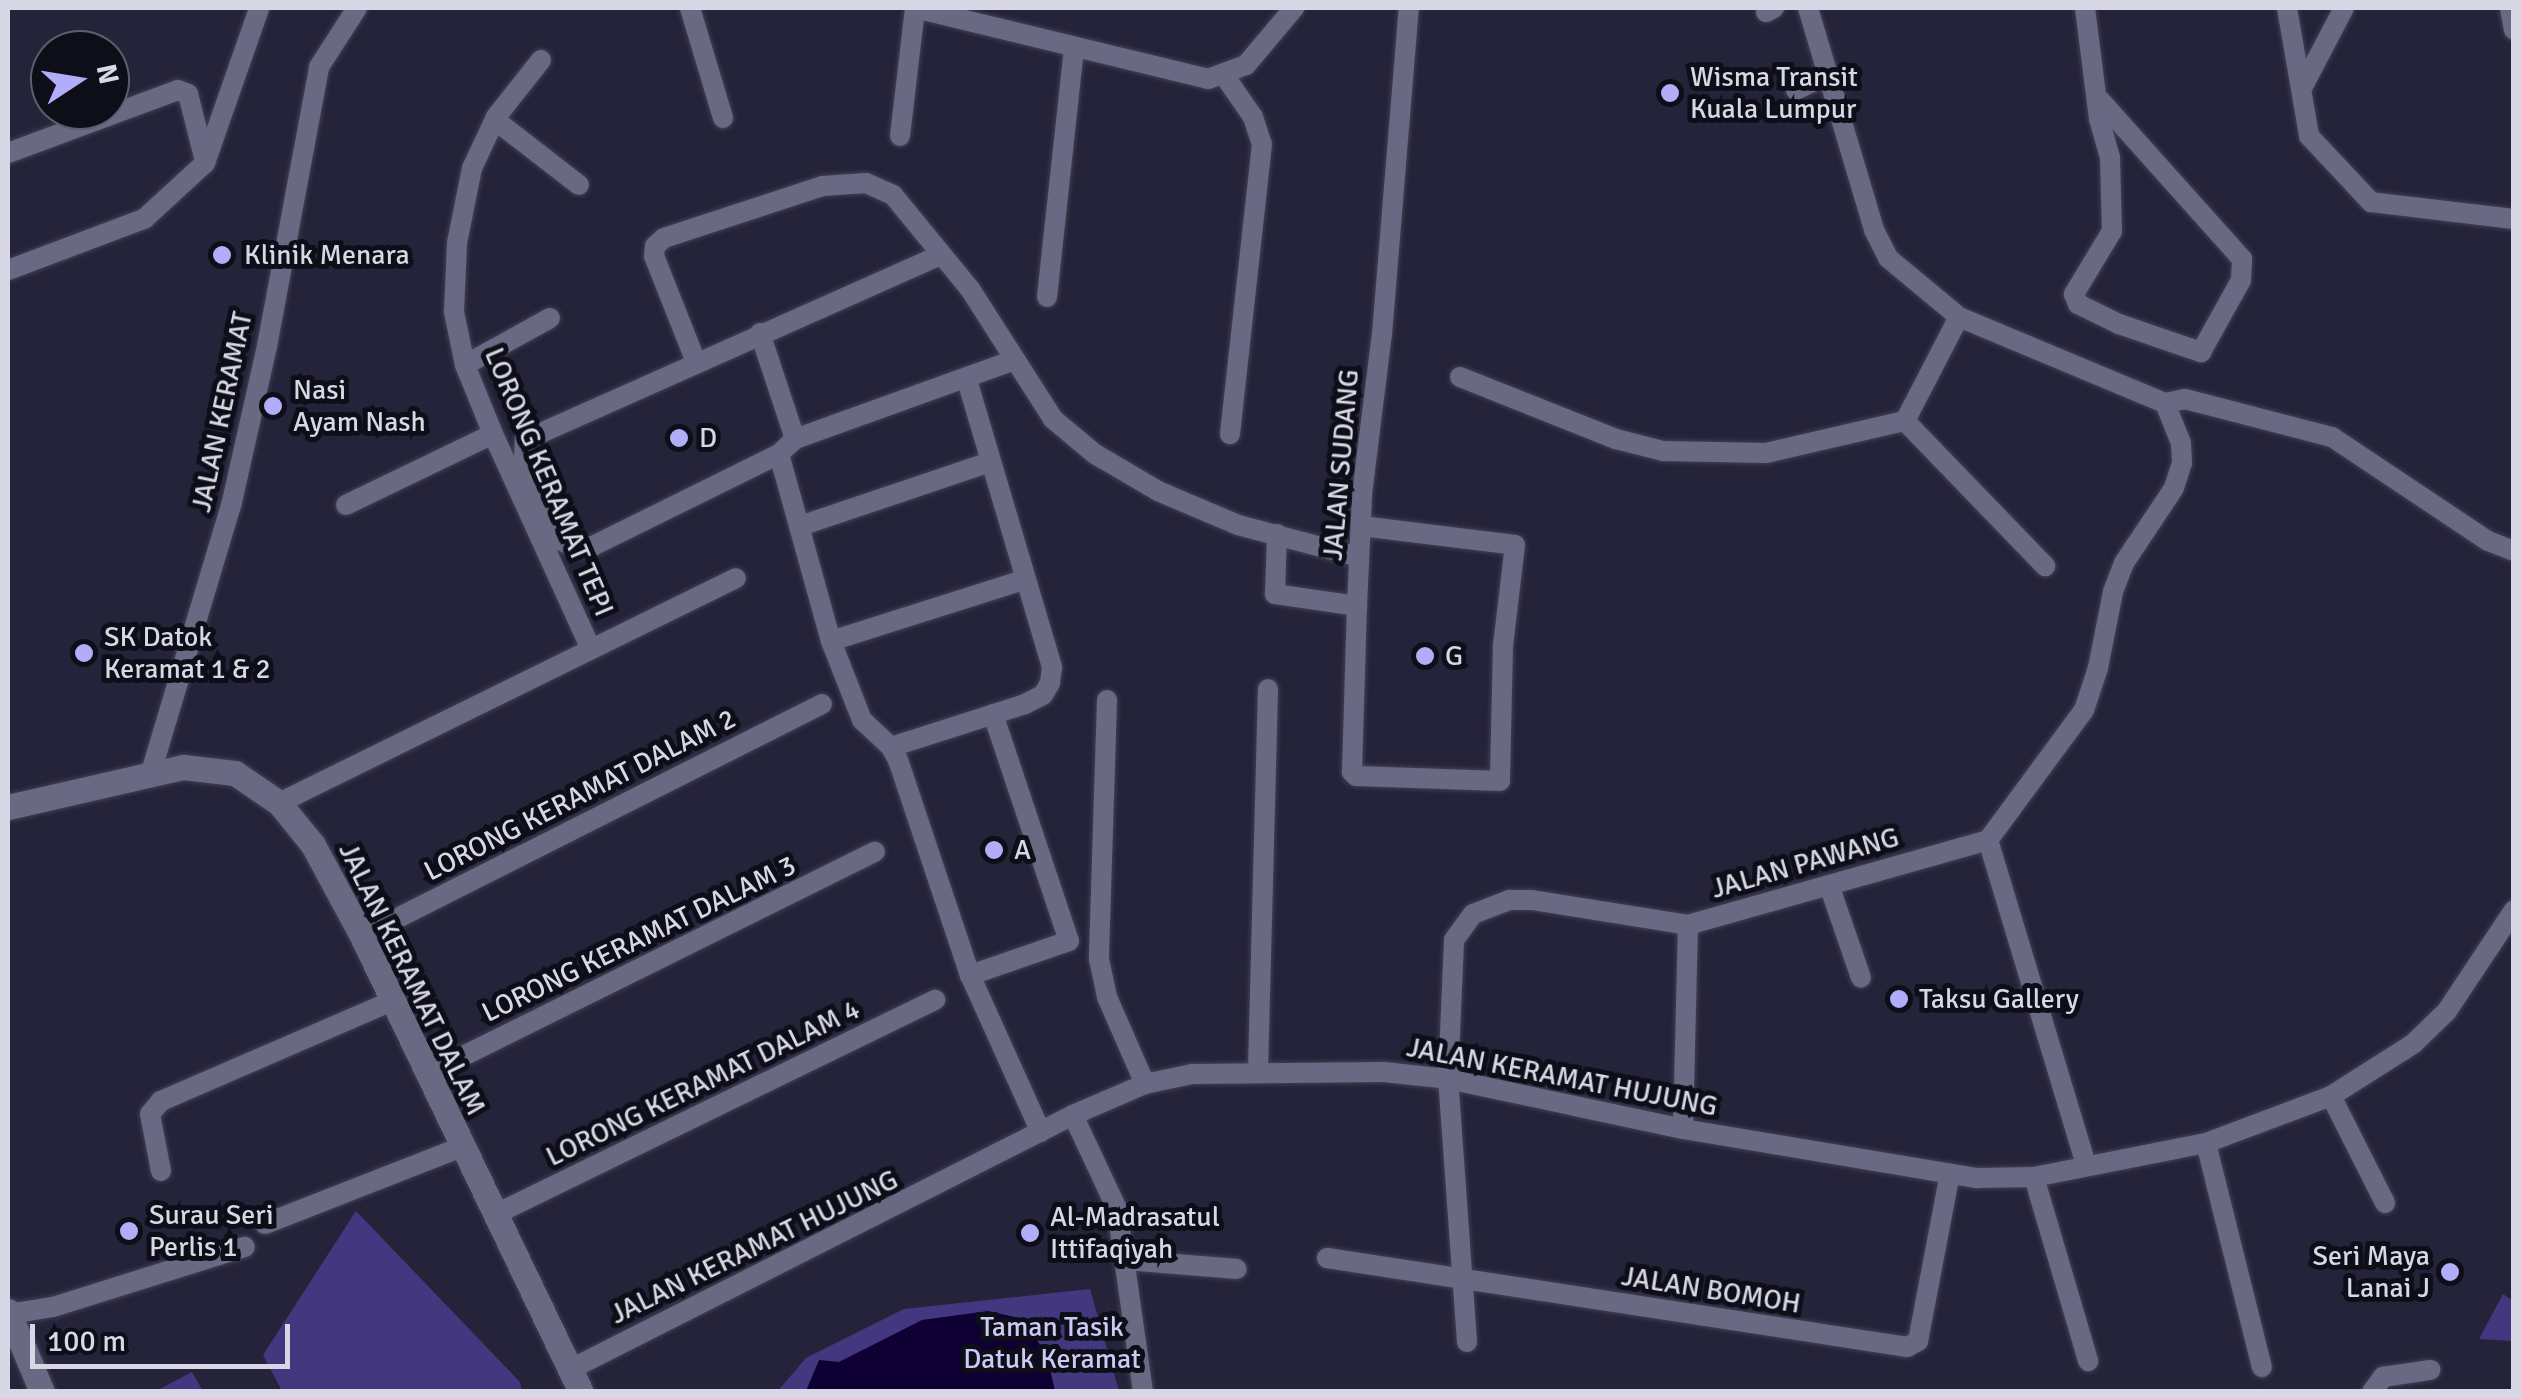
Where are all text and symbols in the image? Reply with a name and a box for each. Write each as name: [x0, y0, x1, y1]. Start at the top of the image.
north arrow: [30, 30, 130, 130]
place label: Wisma Transit Kuala Lumpur: [1690, 60, 1858, 126]
text: N: [89, 61, 126, 87]
marker: Wisma Transit Kuala Lumpur: [1659, 82, 1681, 104]
place label: Klinik Menara: [244, 238, 410, 272]
marker: Klinik Menara: [209, 242, 235, 268]
street label: JALAN KERAMAT: [184, 309, 260, 515]
street label: LORONG KERAMAT TEPI: [477, 343, 621, 621]
street label: JALAN SUDANG: [1316, 368, 1366, 562]
place label: Nasi Ayam Nash: [293, 373, 426, 439]
marker: Nasi Ayam Nash: [262, 395, 284, 417]
place label: D: [699, 421, 717, 455]
marker: D: [668, 427, 690, 449]
place label: SK Datok Keramat 1 & 2: [104, 620, 271, 686]
place label: G: [1445, 639, 1463, 673]
marker: SK Datok Keramat 1 & 2: [73, 642, 95, 664]
marker: G: [1414, 645, 1436, 667]
street label: LORONG KERAMAT DALAM 2: [419, 702, 741, 888]
street label: JALAN PAWANG: [1707, 820, 1903, 906]
place label: A: [1014, 833, 1031, 867]
street label: JALAN KERAMAT DALAM: [331, 837, 493, 1121]
marker: A: [983, 839, 1005, 861]
street label: LORONG KERAMAT DALAM 3: [477, 848, 801, 1030]
place label: Taksu Gallery: [1919, 982, 2079, 1016]
marker: Taksu Gallery: [1888, 988, 1910, 1010]
street label: LORONG KERAMAT DALAM 4: [541, 992, 865, 1174]
street label: JALAN KERAMAT HUJUNG: [1404, 1030, 1720, 1124]
street label: JALAN KERAMAT HUJUNG: [605, 1163, 903, 1331]
place label: Surau Seri Perlis 1: [149, 1198, 274, 1264]
place label: Al-Madrasatul Ittifaqiyah: [1050, 1200, 1220, 1266]
marker: Surau Seri Perlis 1: [118, 1220, 140, 1242]
marker: Al-Madrasatul Ittifaqiyah: [1019, 1222, 1041, 1244]
place label: Seri Maya Lanai J: [2313, 1239, 2430, 1305]
street label: JALAN BOMOH: [1619, 1259, 1803, 1321]
marker: Seri Maya Lanai J: [2439, 1261, 2461, 1283]
scale bar: [35, 1304, 295, 1366]
park label: Taman Tasik Datuk Keramat: [963, 1310, 1141, 1376]
text: 100 m: [47, 1323, 126, 1360]

